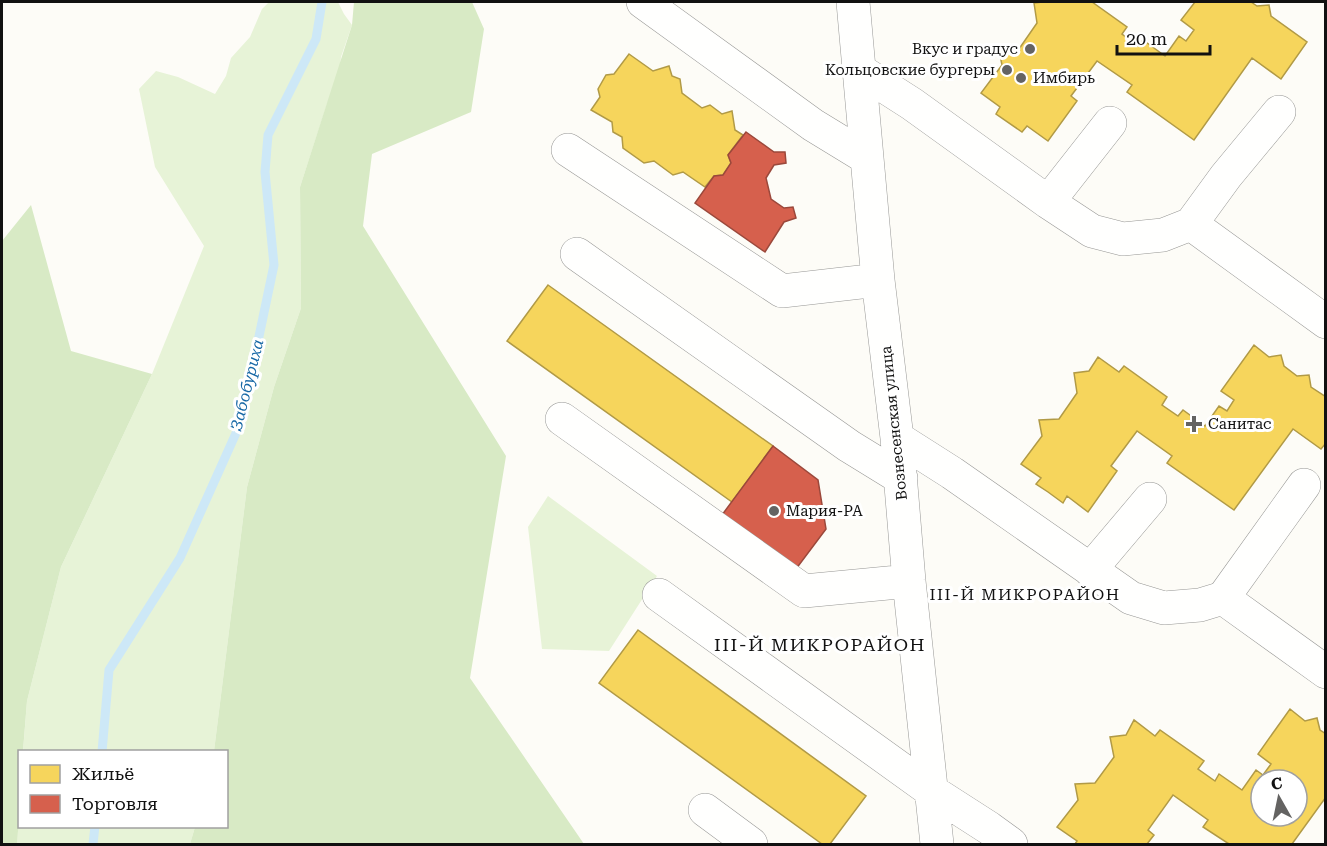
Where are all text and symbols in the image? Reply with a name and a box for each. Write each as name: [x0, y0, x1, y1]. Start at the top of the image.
scale bar: [1117, 18, 1210, 56]
text: 20 m: [1126, 28, 1167, 49]
place label: Вкус и градус: [912, 40, 1018, 58]
marker: Вкус и градус: [1023, 42, 1037, 56]
place label: Кольцовские бургеры: [825, 61, 995, 79]
marker: Кольцовские бургеры: [1000, 63, 1014, 77]
place label: Имбирь: [1033, 69, 1095, 87]
marker: Имбирь: [1014, 71, 1028, 85]
water label: Забобуриха: [226, 337, 268, 433]
street label: Вознесенская улица: [877, 345, 911, 501]
marker: Санитас: [1185, 415, 1203, 433]
place label: Санитас: [1208, 415, 1271, 433]
place label: Мария-РА: [786, 502, 863, 520]
marker: Мария-РА: [767, 504, 781, 518]
district label: III-Й МИКРОРАЙОН: [929, 585, 1121, 604]
district label: III-Й МИКРОРАЙОН: [714, 634, 926, 655]
legend: [18, 750, 228, 828]
text: Жильё: [72, 763, 134, 784]
north arrow: [1249, 768, 1309, 828]
text: С: [1270, 773, 1284, 794]
text: Торговля: [72, 793, 158, 814]

